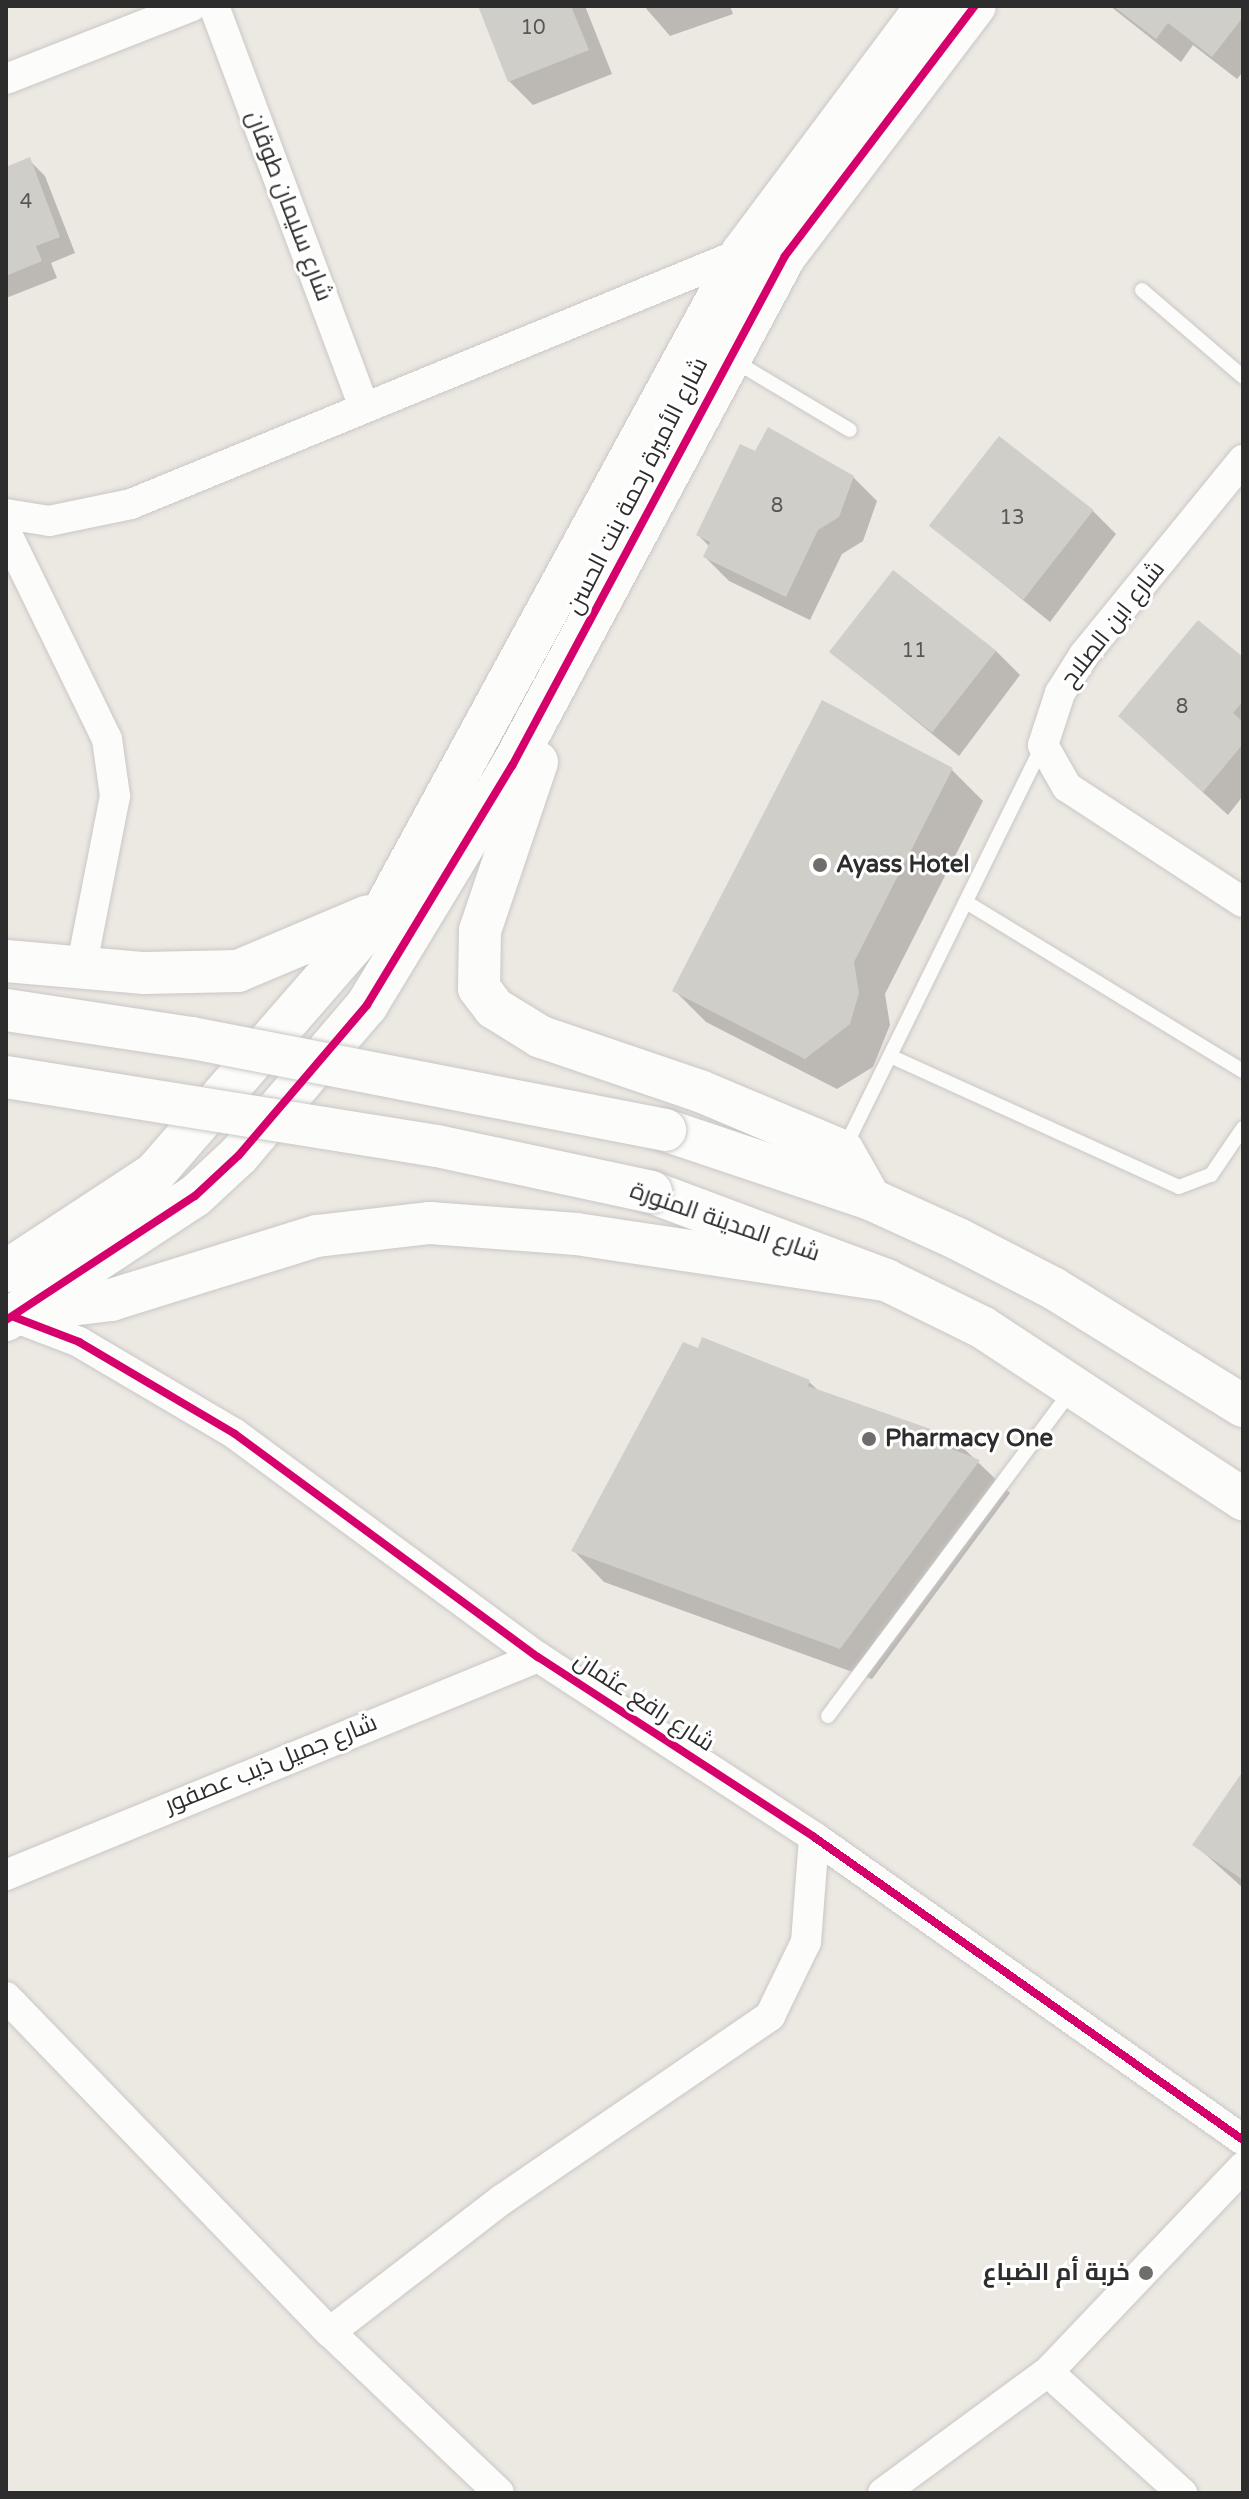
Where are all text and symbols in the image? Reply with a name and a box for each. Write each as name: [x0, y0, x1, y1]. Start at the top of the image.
house number: 10: [520, 16, 546, 40]
street label: شارع سليمان طوقان: [239, 107, 339, 305]
house number: 4: [20, 190, 32, 214]
street label: شارع الأميرة رحمة بنت الحسن: [560, 353, 714, 619]
house number: 8: [771, 494, 783, 518]
house number: 13: [999, 506, 1025, 530]
street label: شارع ابن الصلاح: [1055, 555, 1171, 693]
house number: 11: [901, 639, 927, 663]
house number: 8: [1176, 695, 1188, 719]
place label: Ayass Hotel: [836, 851, 969, 879]
marker: Ayass Hotel: [811, 856, 829, 874]
street label: شارع المدينة المنورة: [626, 1176, 824, 1268]
place label: Pharmacy One: [885, 1425, 1053, 1453]
marker: Pharmacy One: [860, 1430, 878, 1448]
street label: شارع رافع عثمان: [568, 1646, 720, 1758]
street label: شارع جميل ذيب عصفور: [161, 1708, 381, 1820]
place label: خربة أم الضباع: [983, 2259, 1130, 2287]
marker: خربة أم الضباع: [1137, 2264, 1155, 2282]

